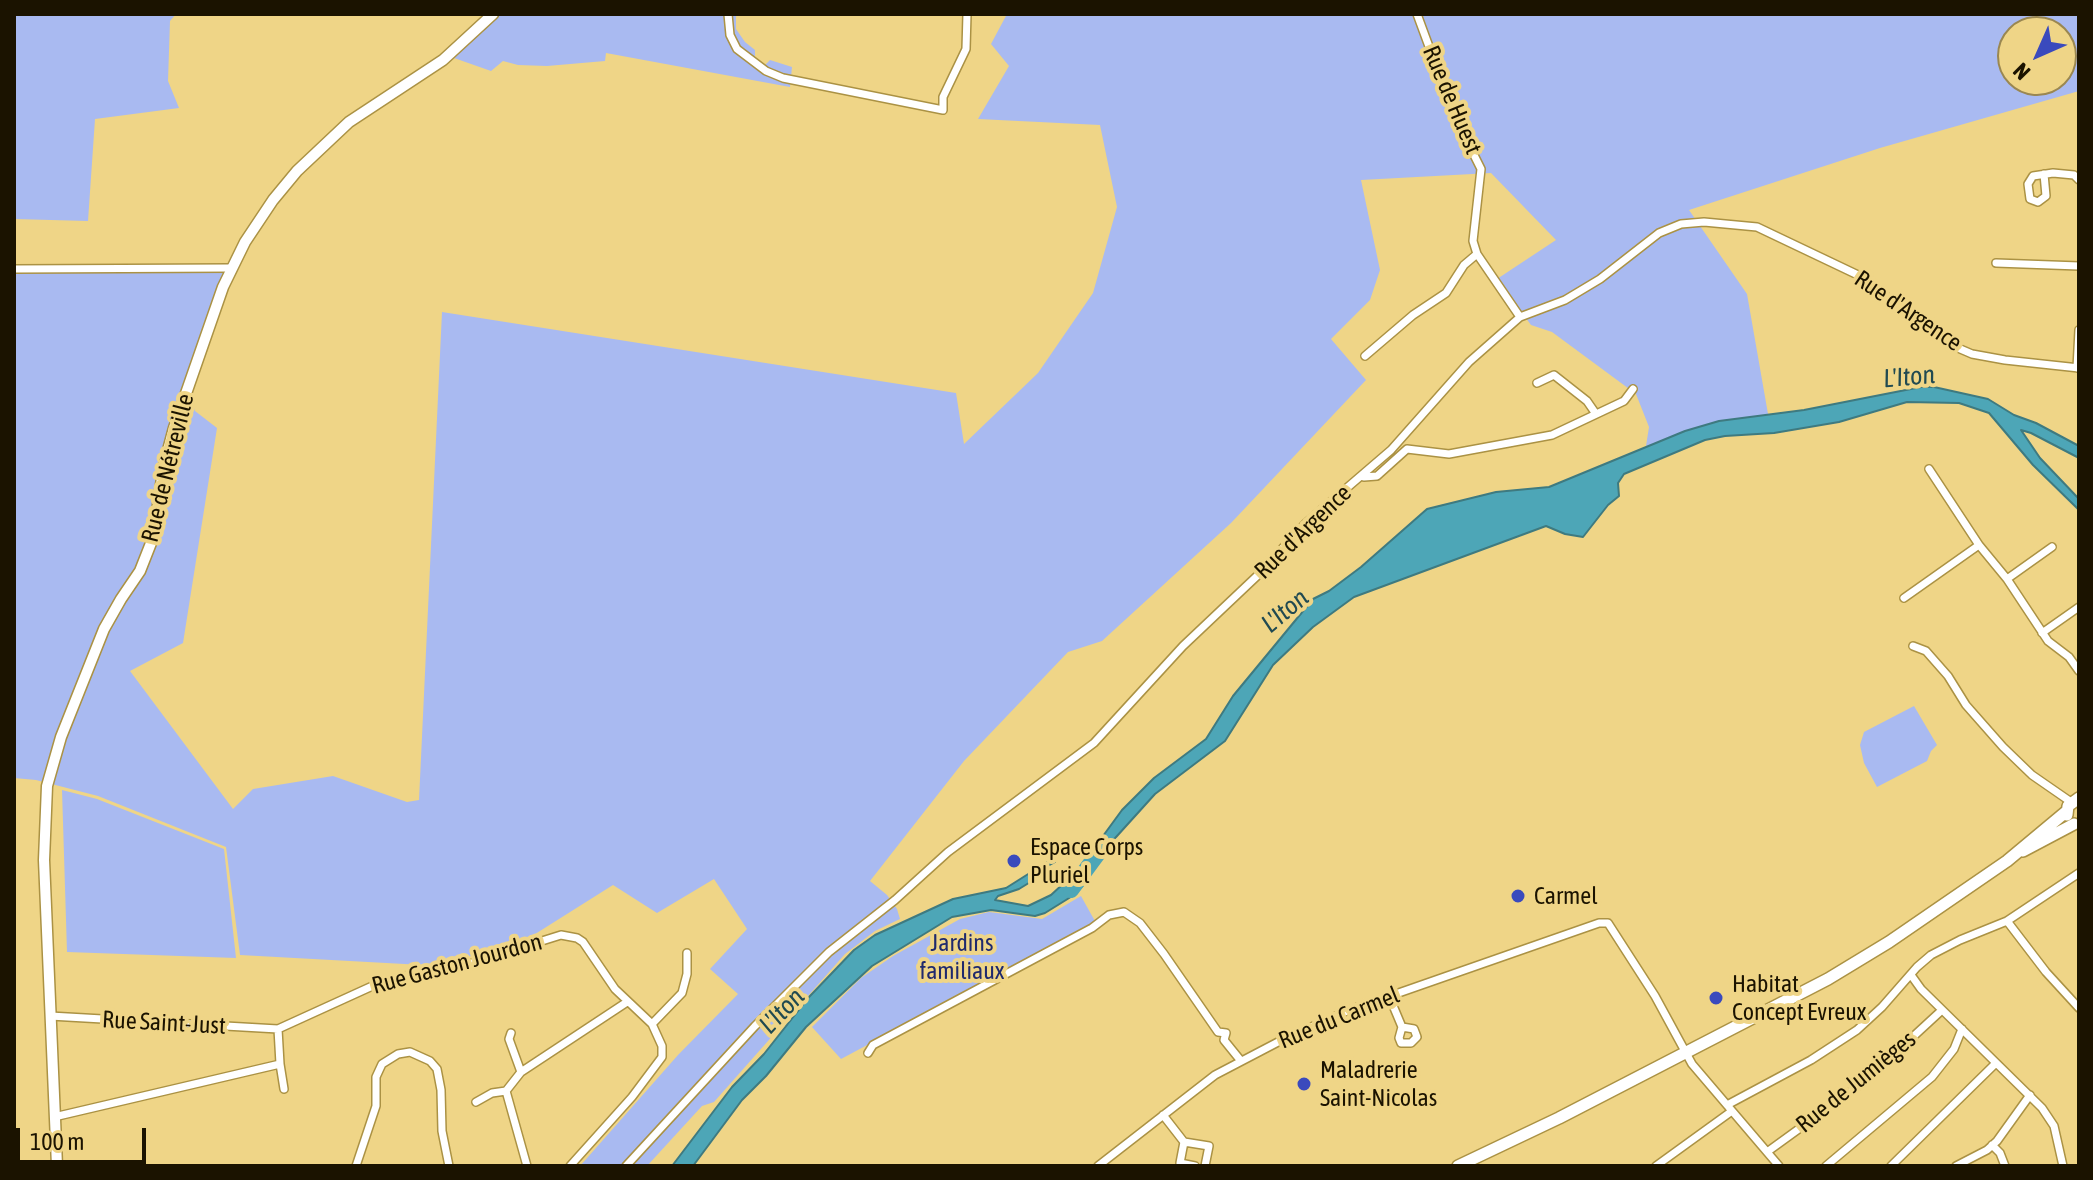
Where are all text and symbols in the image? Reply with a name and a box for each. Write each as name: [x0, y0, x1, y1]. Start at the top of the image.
north arrow: [1997, 16, 2077, 96]
street label: Rue de Huest: [1416, 41, 1488, 159]
text: N: [2008, 58, 2035, 85]
street label: Rue d'Argence: [1849, 265, 1967, 357]
water label: L'Iton: [1882, 359, 1936, 395]
street label: Rue de Nétreville: [136, 391, 200, 545]
street label: Rue d'Argence: [1249, 479, 1357, 585]
water label: L'Iton: [1255, 582, 1315, 640]
place label: Espace Corps Pluriel: [1030, 833, 1143, 889]
marker: Espace Corps Pluriel: [1005, 852, 1023, 870]
place label: Carmel: [1534, 882, 1598, 910]
marker: Carmel: [1509, 887, 1527, 905]
street label: Rue Gaston Jourdon: [369, 927, 545, 1001]
park label: Jardins familiaux: [920, 929, 1004, 985]
place label: Habitat Concept Evreux: [1732, 970, 1866, 1026]
street label: Rue du Carmel: [1274, 981, 1404, 1055]
water label: L'Iton: [753, 982, 811, 1040]
marker: Habitat Concept Evreux: [1707, 989, 1725, 1007]
street label: Rue Saint-Just: [101, 1005, 227, 1041]
street label: Rue de Jumièges: [1790, 1025, 1922, 1139]
place label: Maladrerie Saint-Nicolas: [1320, 1056, 1437, 1112]
marker: Maladrerie Saint-Nicolas: [1295, 1075, 1313, 1093]
scale bar: [20, 1112, 150, 1162]
text: 100 m: [30, 1128, 84, 1155]

